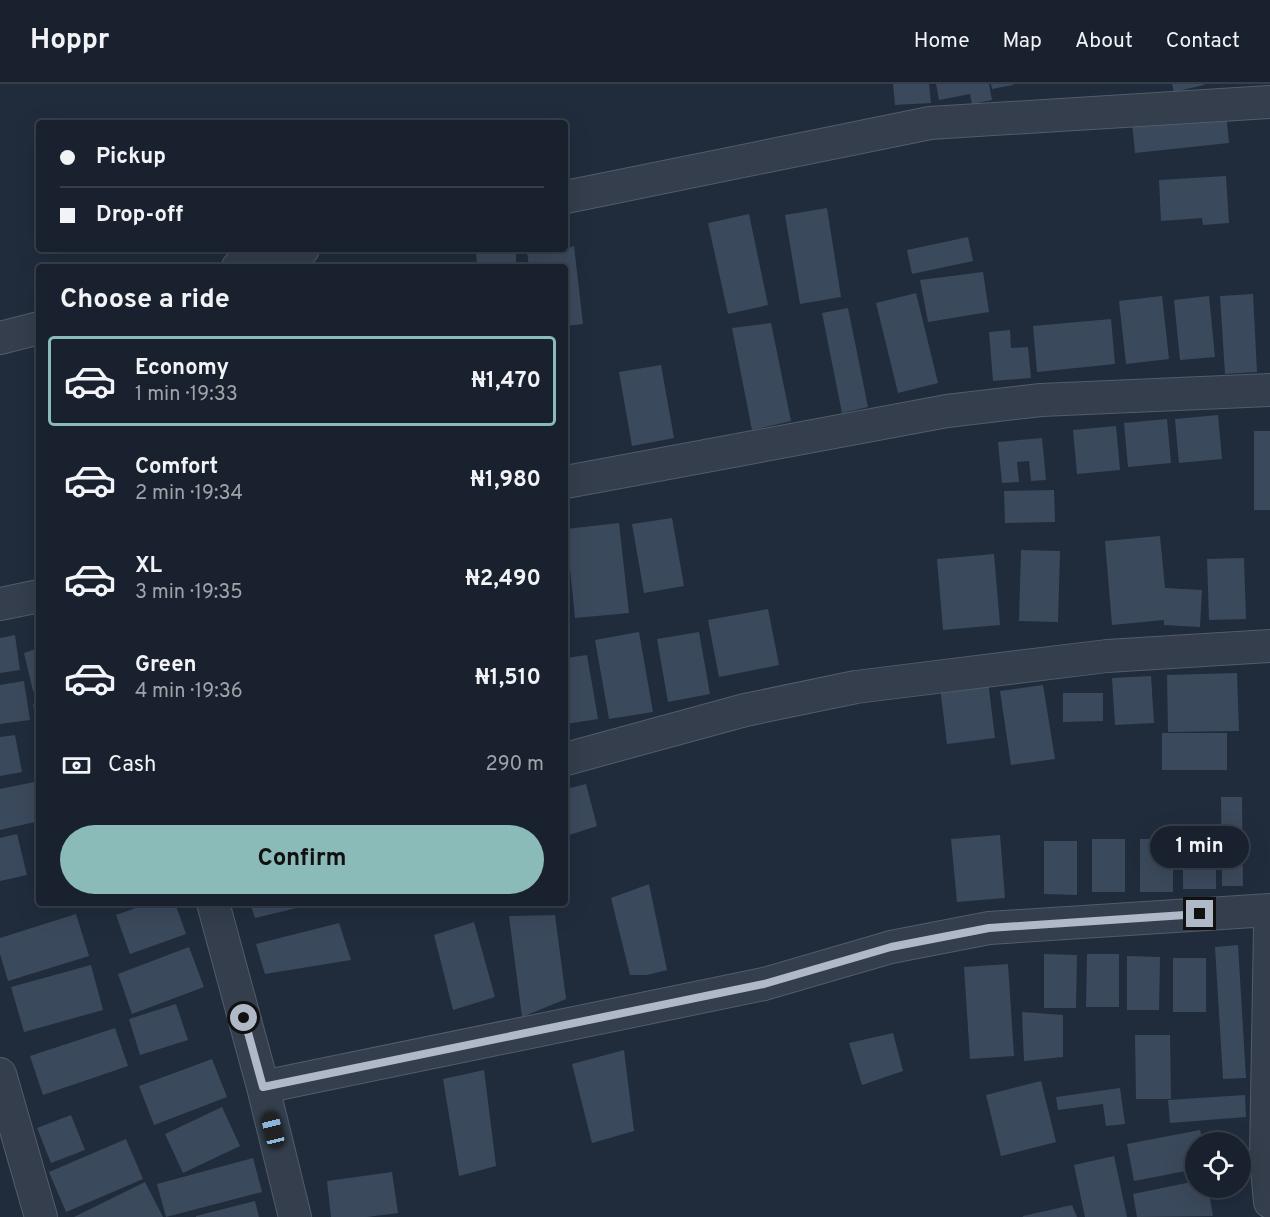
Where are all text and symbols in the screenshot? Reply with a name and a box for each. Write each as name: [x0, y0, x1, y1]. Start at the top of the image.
text: Hoppr: [30, 23, 109, 59]
text: Home: [914, 28, 970, 55]
text: Map: [1003, 28, 1042, 55]
text: About: [1075, 28, 1133, 55]
text: Contact: [1166, 28, 1240, 55]
text: Pickup: [96, 144, 166, 171]
text: Drop-off: [96, 202, 183, 229]
text: Choose a ride: [60, 283, 230, 317]
icon: car: [63, 354, 117, 408]
text: Economy: [135, 355, 229, 382]
text: ₦1,470: [471, 368, 541, 395]
text: 1 min · 19:33: [135, 382, 238, 408]
icon: car: [63, 453, 117, 507]
text: Comfort: [135, 454, 218, 481]
text: ₦1,980: [470, 467, 541, 494]
text: 2 min · 19:34: [135, 481, 243, 507]
icon: car: [63, 552, 117, 606]
text: XL: [135, 553, 162, 580]
text: ₦2,490: [465, 566, 541, 593]
text: 3 min · 19:35: [135, 580, 243, 606]
icon: car: [63, 651, 117, 705]
text: Green: [135, 652, 197, 679]
text: ₦1,510: [475, 665, 541, 692]
text: 4 min · 19:36: [135, 679, 243, 705]
icon: cash: [60, 749, 93, 782]
text: Cash: [108, 752, 157, 779]
text: 290 m: [486, 752, 544, 778]
button: Confirm: [60, 825, 544, 894]
callout: 1 min: [1150, 827, 1250, 869]
text: 1 min: [1175, 834, 1224, 860]
route end: [1186, 900, 1213, 927]
route start: [230, 1004, 257, 1031]
car: [260, 1110, 286, 1150]
map controls: [1185, 1132, 1251, 1198]
button: locate: [1185, 1132, 1251, 1198]

